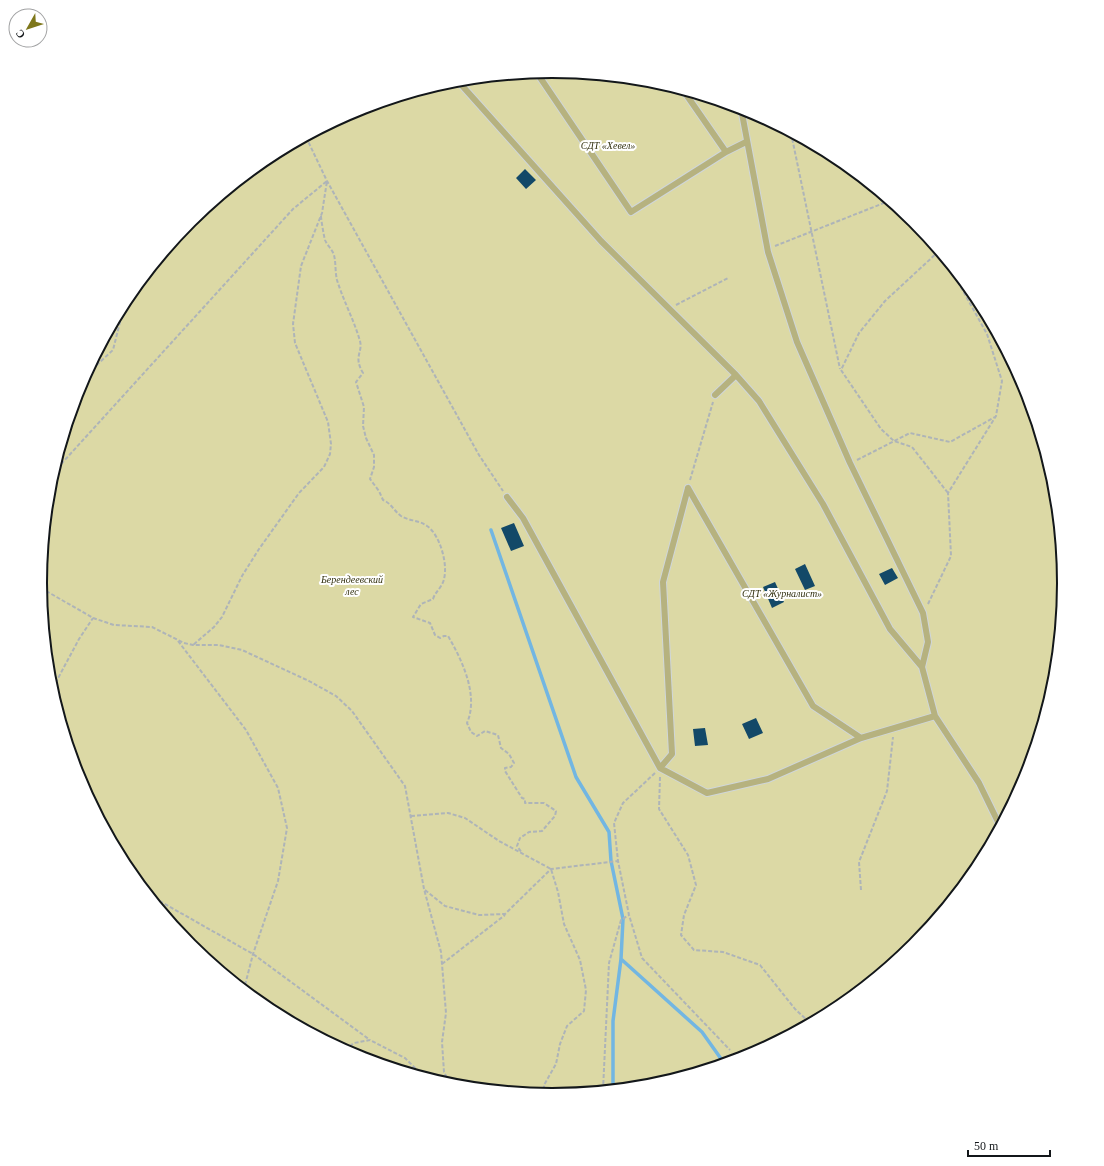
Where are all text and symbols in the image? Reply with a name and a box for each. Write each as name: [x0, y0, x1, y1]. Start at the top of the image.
north arrow: [8, 8, 48, 48]
text: С: [13, 27, 27, 41]
park label: СДТ «Хевел»: [581, 140, 635, 151]
park label: Берендеевский лес: [320, 574, 383, 597]
park label: СДТ «Журналист»: [742, 588, 822, 599]
scale bar: [968, 1132, 1050, 1158]
text: 50 m: [974, 1139, 999, 1153]

